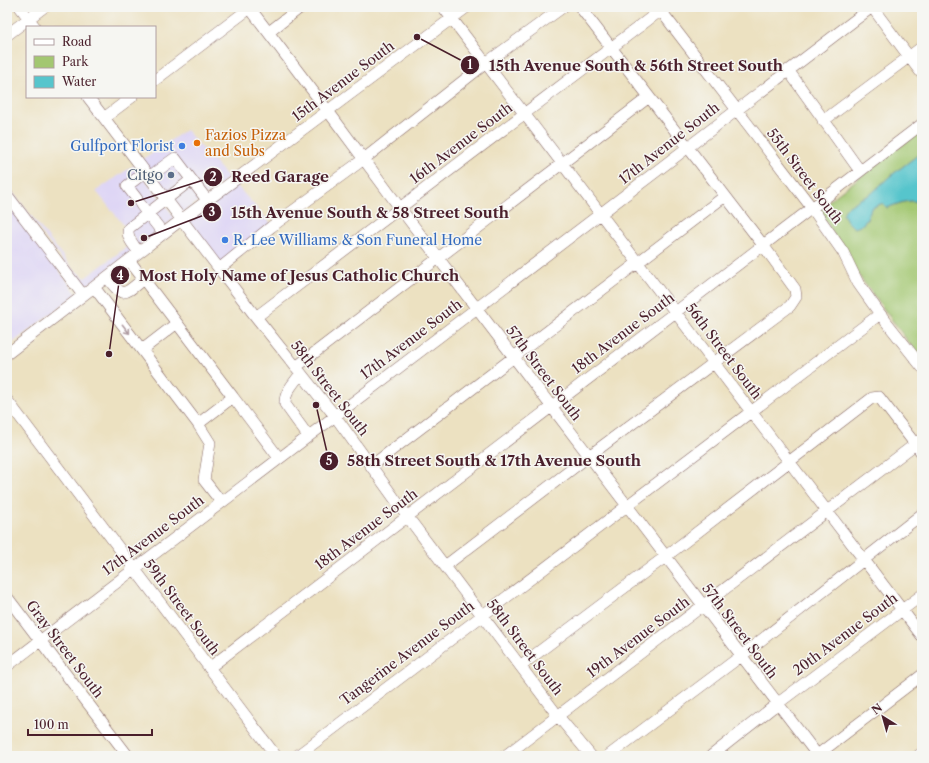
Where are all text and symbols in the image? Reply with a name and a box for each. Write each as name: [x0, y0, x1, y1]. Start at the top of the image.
legend: [26, 26, 156, 98]
text: Road: [62, 34, 92, 49]
street label: 15th Avenue South: [288, 37, 398, 125]
callout: 15th Avenue South & 56th Street South: [460, 52, 791, 79]
text: Park: [62, 54, 89, 69]
text: 15th Avenue South & 56th Street South: [489, 56, 784, 75]
text: 1: [467, 57, 473, 72]
text: Water: [61, 74, 96, 89]
street label: 16th Avenue South: [406, 98, 516, 187]
street label: 17th Avenue South: [615, 98, 723, 188]
street label: 55th Street South: [763, 125, 847, 228]
place label: Fazios Pizza and Subs: [205, 126, 287, 160]
place label: Gulfport Florist: [70, 137, 174, 155]
marker: Fazios Pizza and Subs: [192, 138, 202, 148]
marker: Gulfport Florist: [177, 141, 187, 151]
callout: Reed Garage: [203, 164, 337, 191]
place label: Citgo: [127, 166, 163, 184]
text: Reed Garage: [231, 167, 329, 186]
text: 2: [209, 169, 217, 184]
marker: Citgo: [166, 170, 176, 180]
callout: 15th Avenue South & 58 Street South: [202, 199, 517, 226]
text: 15th Avenue South & 58 Street South: [231, 203, 510, 222]
text: 3: [209, 204, 216, 219]
place label: R. Lee Williams & Son Funeral Home: [233, 231, 482, 249]
marker: R. Lee Williams & Son Funeral Home: [220, 235, 230, 245]
callout: Most Holy Name of Jesus Catholic Church: [110, 262, 467, 289]
text: Most Holy Name of Jesus Catholic Church: [139, 266, 460, 285]
text: 4: [116, 268, 124, 283]
street label: 18th Avenue South: [568, 288, 678, 377]
street label: 17th Avenue South: [357, 295, 465, 383]
street label: 56th Street South: [682, 299, 766, 403]
street label: 57th Street South: [502, 322, 586, 424]
one-way arrow: [122, 323, 130, 334]
street label: 58th Street South: [287, 337, 373, 439]
callout: 58th Street South & 17th Avenue South: [319, 448, 650, 475]
text: 58th Street South & 17th Avenue South: [347, 451, 642, 470]
text: 5: [326, 453, 333, 468]
street label: 18th Avenue South: [311, 484, 421, 573]
street label: 17th Avenue South: [99, 491, 207, 579]
street label: 59th Street South: [140, 555, 224, 659]
street label: 57th Street South: [698, 580, 782, 682]
street label: 20th Avenue South: [789, 589, 901, 679]
street label: 19th Avenue South: [583, 592, 693, 681]
street label: 58th Street South: [483, 595, 567, 699]
street label: Gray Street South: [22, 596, 108, 702]
street label: Tangerine Avenue South: [336, 597, 478, 709]
north arrow: [863, 697, 903, 737]
text: N: [869, 700, 885, 717]
scale bar: [28, 711, 152, 737]
text: 100 m: [34, 717, 69, 732]

